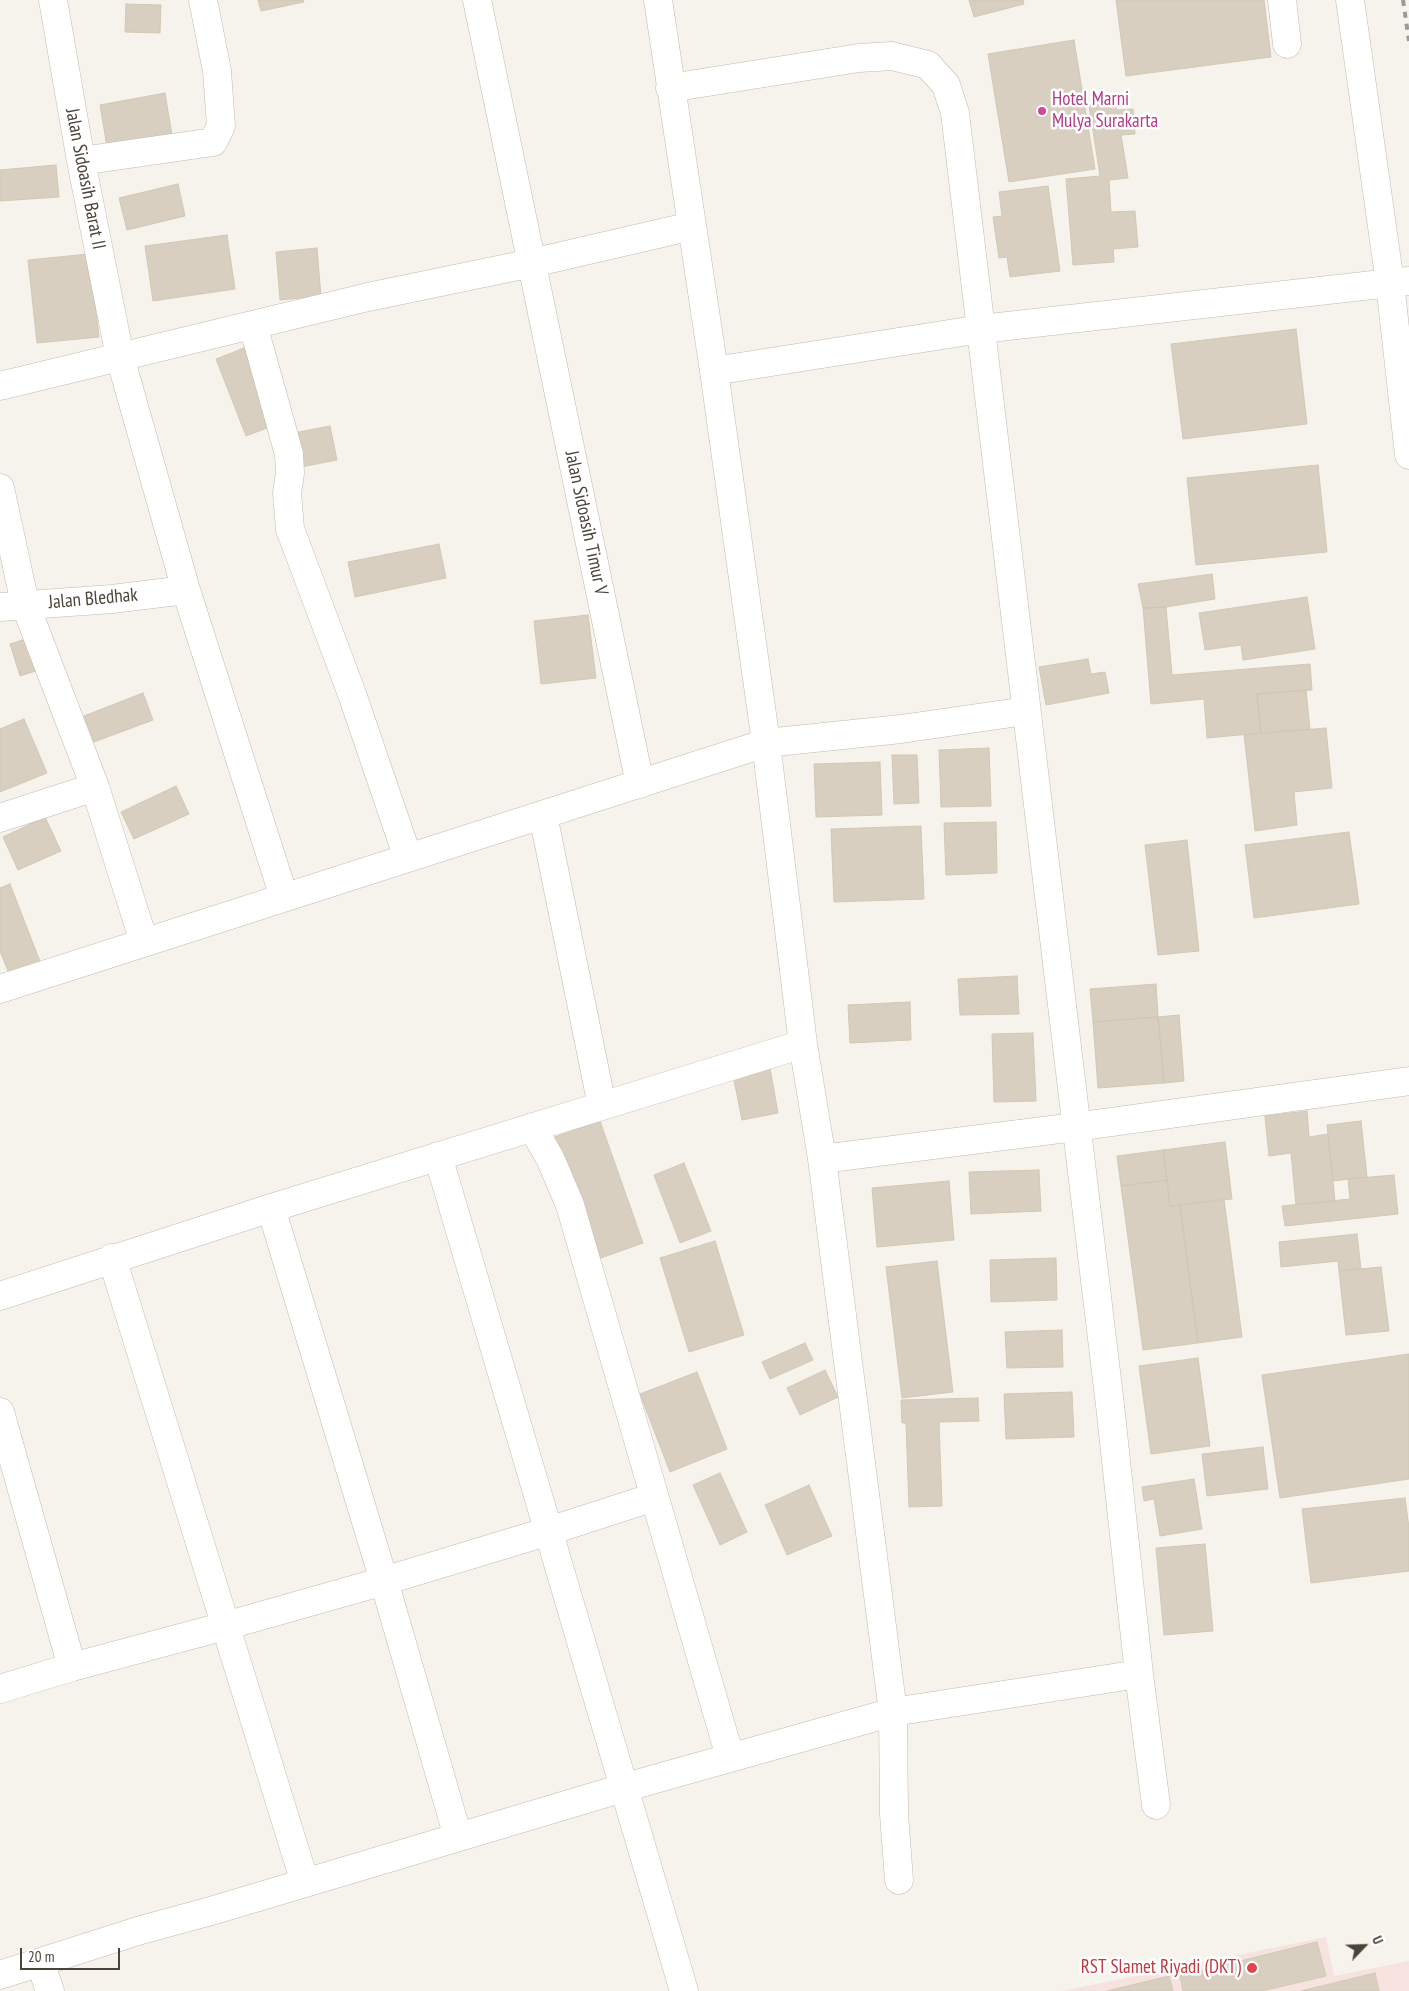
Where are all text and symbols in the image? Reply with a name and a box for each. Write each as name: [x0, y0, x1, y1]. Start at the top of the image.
place label: Hotel Marni Mulya Surakarta: [1052, 89, 1158, 133]
marker: Hotel Marni Mulya Surakarta: [1036, 105, 1048, 117]
street label: Jalan Sidoasih Barat II: [60, 107, 110, 251]
street label: Jalan Sidoasih Timur V: [560, 449, 612, 597]
street label: Jalan Bledhak: [47, 584, 139, 614]
north arrow: [1339, 1921, 1389, 1971]
text: U: [1368, 1933, 1387, 1947]
scale bar: [22, 1938, 122, 1970]
text: 20 m: [28, 1947, 54, 1966]
place label: RST Slamet Riyadi (DKT): [1081, 1957, 1241, 1979]
marker: RST Slamet Riyadi (DKT): [1245, 1961, 1259, 1975]

